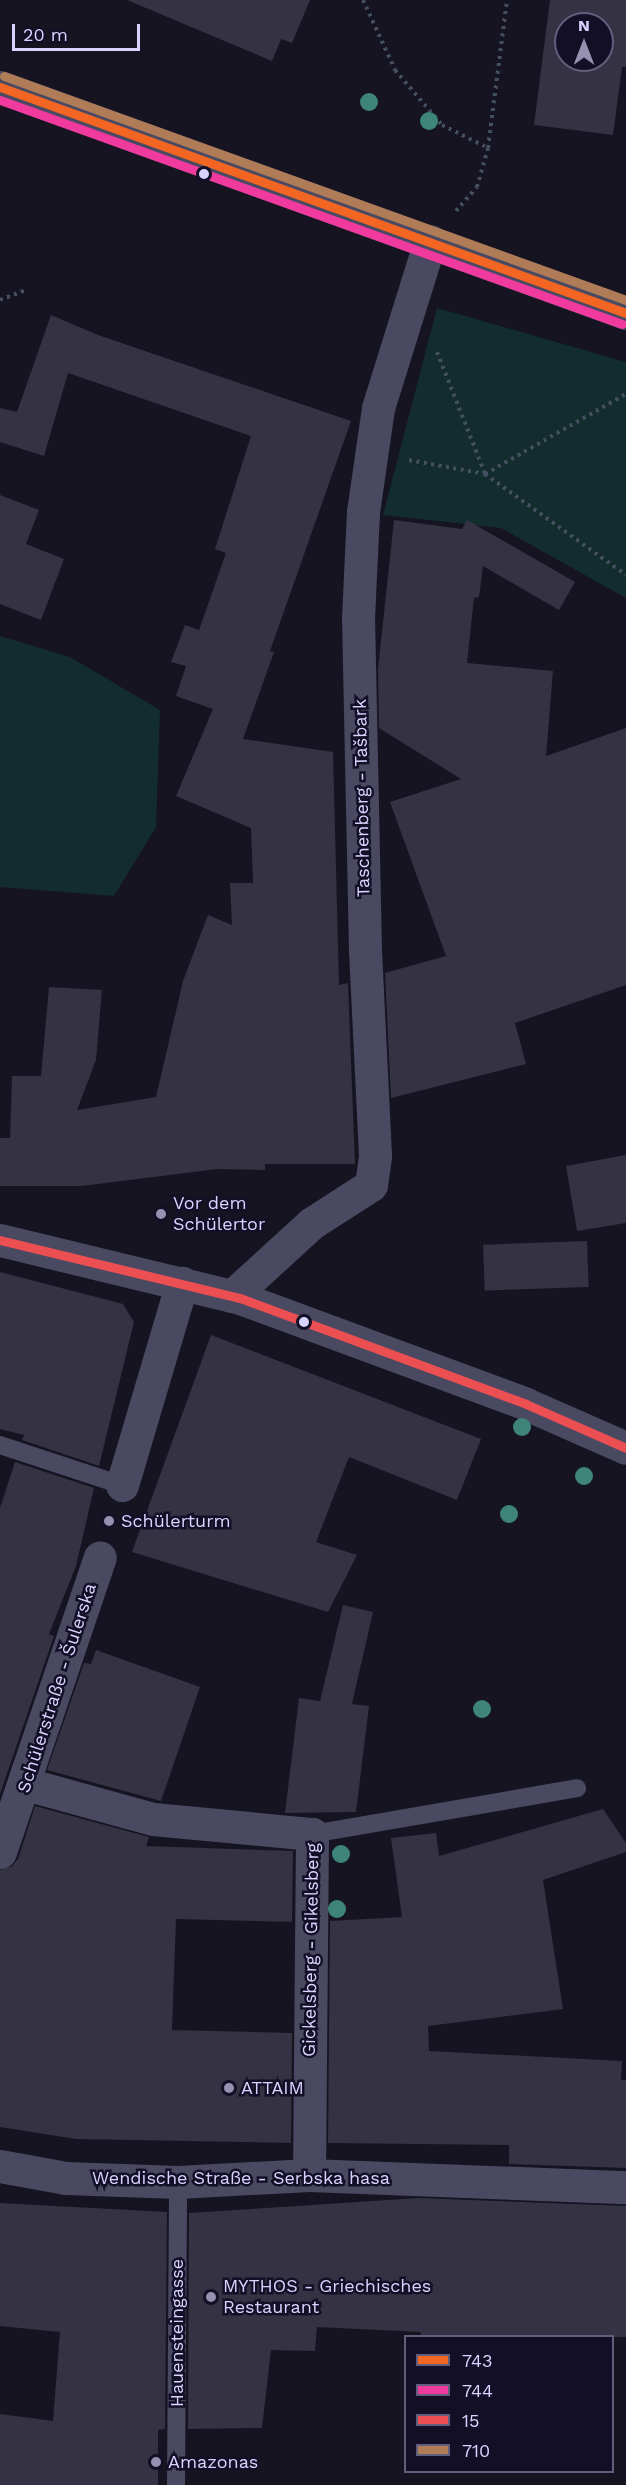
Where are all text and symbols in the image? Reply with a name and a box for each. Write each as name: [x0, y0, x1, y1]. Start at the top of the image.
scale bar: [15, 12, 142, 50]
north arrow: [554, 12, 614, 72]
text: N: [578, 16, 590, 35]
text: 20 m: [23, 24, 68, 45]
unlabelled marker: [198, 168, 210, 180]
street label: Taschenberg - Tašbark: [349, 698, 375, 898]
place label: Vor dem Schülertor: [173, 1193, 265, 1236]
marker: Vor dem Schülertor: [154, 1207, 168, 1221]
unlabelled marker: [298, 1316, 310, 1328]
place label: Schülerturm: [121, 1510, 231, 1532]
marker: Schülerturm: [102, 1514, 116, 1528]
street label: Schülerstraße - Šulerska: [13, 1580, 101, 1796]
street label: Gickelsberg - Gikelsberg: [298, 1843, 324, 2057]
place label: ATTAIM: [241, 2077, 304, 2099]
marker: ATTAIM: [222, 2081, 236, 2095]
street label: Wendische Straße - Serbska hasa: [92, 2167, 390, 2189]
street label: Hauensteingasse: [166, 2259, 188, 2407]
place label: MYTHOS - Griechisches Restaurant: [223, 2276, 431, 2318]
marker: MYTHOS - Griechisches Restaurant: [204, 2290, 218, 2304]
legend: [404, 2335, 614, 2473]
text: 743: [462, 2350, 492, 2371]
text: 744: [462, 2380, 493, 2401]
text: 15: [462, 2410, 480, 2431]
text: 710: [462, 2440, 490, 2461]
place label: Amazonas: [168, 2451, 258, 2473]
marker: Amazonas: [149, 2455, 163, 2469]

